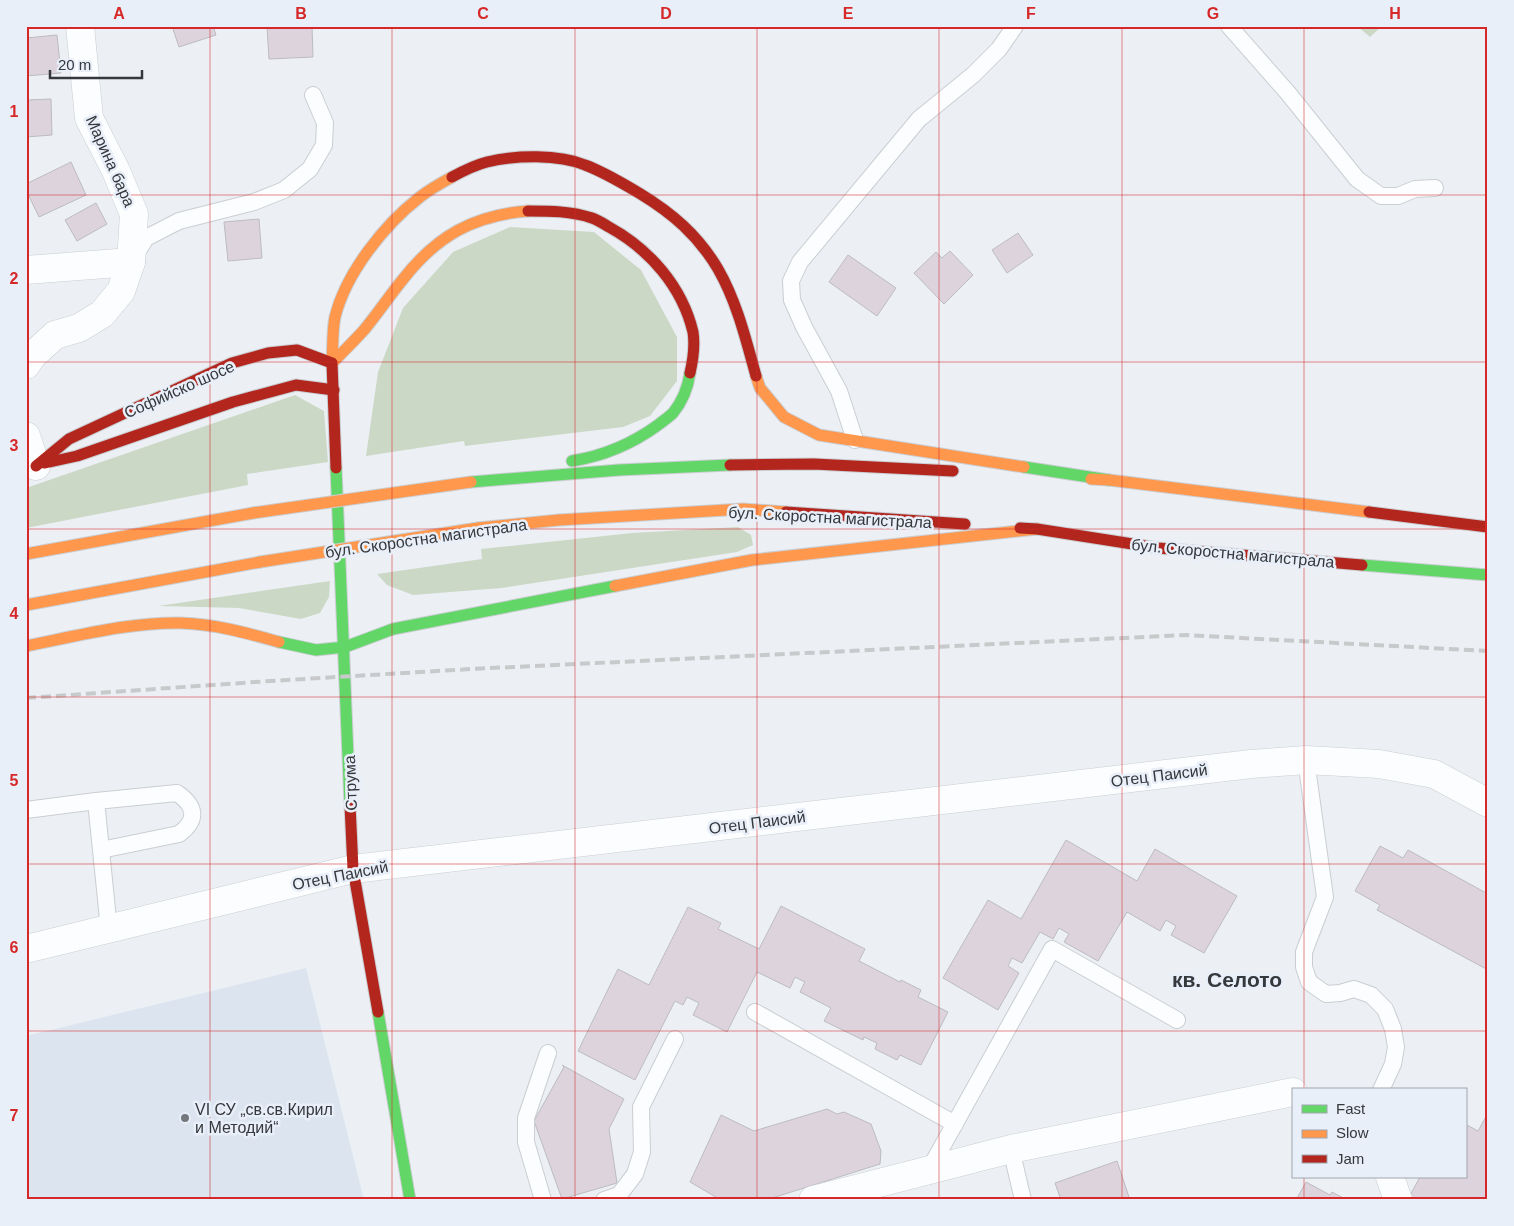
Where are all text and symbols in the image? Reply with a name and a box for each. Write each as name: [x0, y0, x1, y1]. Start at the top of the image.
text: A: [113, 5, 125, 22]
text: B: [295, 5, 307, 22]
text: C: [477, 5, 489, 22]
text: D: [660, 5, 672, 22]
text: E: [843, 5, 854, 22]
text: F: [1026, 5, 1036, 22]
text: G: [1207, 5, 1219, 22]
text: H: [1389, 5, 1401, 22]
scale bar: [50, 48, 142, 80]
text: 20 m: [58, 56, 91, 73]
text: 1: [10, 103, 19, 120]
street label: Марина бара: [83, 113, 138, 209]
text: 2: [10, 270, 19, 287]
street label: Софийско шосе: [122, 358, 237, 421]
text: 3: [10, 437, 19, 454]
street label: бул. Скоростна магистрала: [728, 504, 932, 531]
street label: бул. Скоростна магистрала: [324, 516, 528, 561]
street label: бул. Скоростна магистрала: [1131, 536, 1335, 571]
text: 4: [10, 605, 19, 622]
street label: Струма: [341, 755, 360, 811]
street label: Отец Паисий: [1110, 761, 1208, 790]
text: 5: [10, 772, 19, 789]
street label: Отец Паисий: [708, 808, 806, 837]
street label: Отец Паисий: [291, 858, 389, 893]
text: 6: [10, 939, 19, 956]
district label: кв. Селото: [1172, 968, 1282, 991]
legend: [1292, 1088, 1466, 1178]
text: Fast: [1336, 1100, 1366, 1117]
place label: VI СУ „св.св.Кирил и Методий“: [195, 1101, 333, 1136]
text: 7: [10, 1107, 19, 1124]
marker: VI СУ „св.св.Кирил и Методий“: [179, 1112, 191, 1124]
text: Slow: [1336, 1124, 1369, 1141]
text: Jam: [1336, 1150, 1364, 1167]

